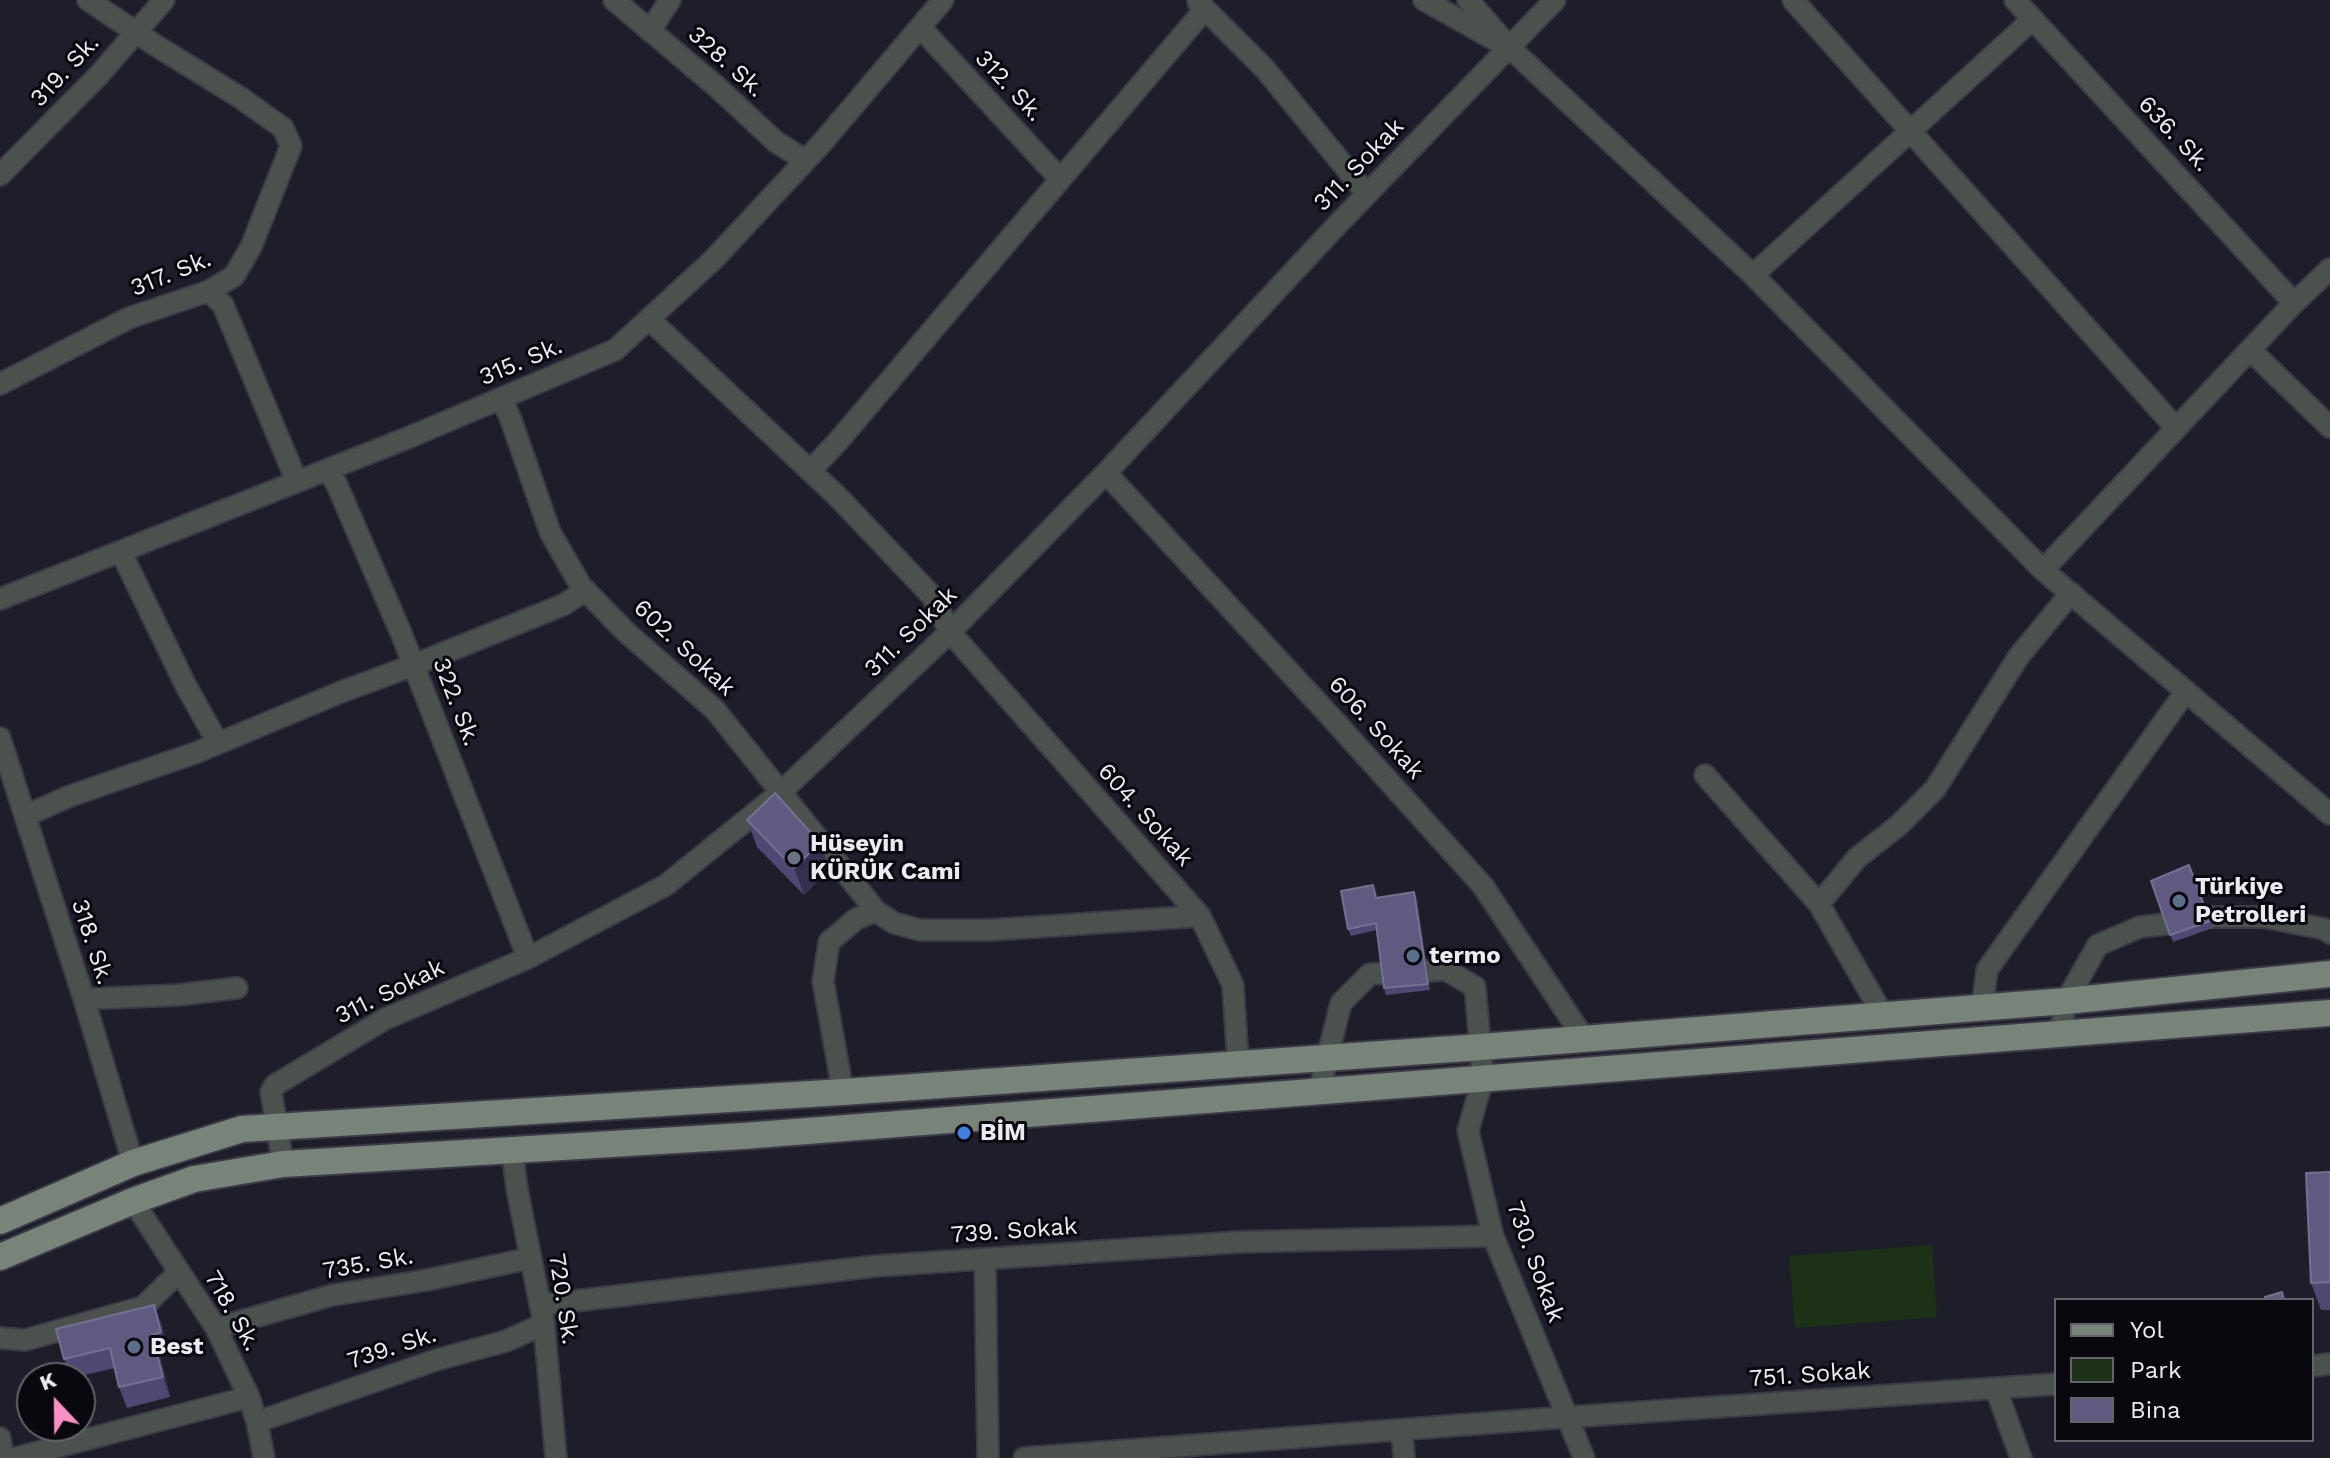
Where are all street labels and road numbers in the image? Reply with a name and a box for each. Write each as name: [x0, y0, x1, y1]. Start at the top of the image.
street label: 328. Sk.: [682, 20, 770, 104]
street label: 319. Sk.: [25, 29, 105, 113]
street label: 312. Sk.: [969, 44, 1049, 128]
street label: 636. Sk.: [2132, 90, 2216, 178]
street label: 311. Sokak: [1308, 113, 1410, 217]
street label: 317. Sk.: [126, 245, 216, 303]
street label: 315. Sk.: [475, 332, 567, 392]
street label: 311. Sokak: [859, 581, 963, 683]
street label: 602. Sokak: [627, 594, 741, 702]
street label: 322. Sk.: [426, 654, 486, 750]
street label: 606. Sokak: [1322, 670, 1430, 786]
street label: 604. Sokak: [1091, 757, 1199, 873]
street label: 318. Sk.: [65, 896, 119, 988]
street label: 311. Sokak: [331, 953, 449, 1031]
street label: 730. Sokak: [1500, 1198, 1570, 1326]
street label: 739. Sokak: [950, 1212, 1078, 1250]
street label: 735. Sk.: [321, 1242, 415, 1286]
street label: 720. Sk.: [542, 1251, 584, 1347]
street label: 718. Sk.: [198, 1266, 266, 1356]
street label: 739. Sk.: [344, 1320, 440, 1376]
street label: 751. Sokak: [1748, 1356, 1872, 1394]

